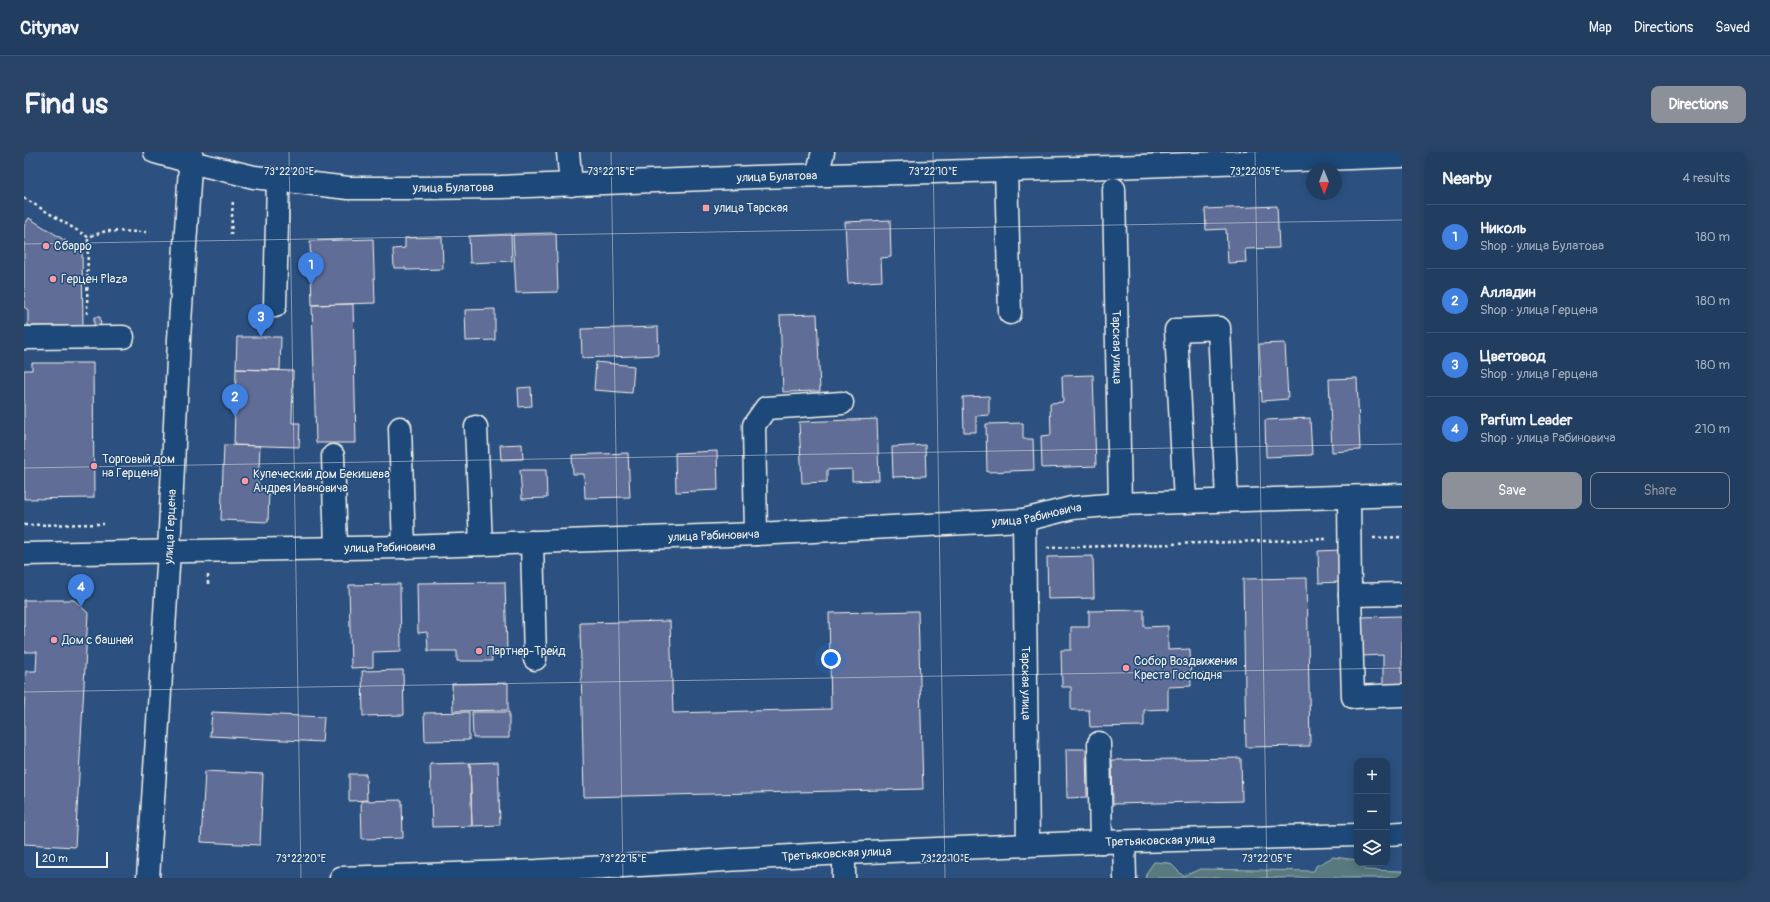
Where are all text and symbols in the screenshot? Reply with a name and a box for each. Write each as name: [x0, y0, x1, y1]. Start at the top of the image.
text: Citynav: [20, 16, 79, 40]
text: Map: [1589, 19, 1612, 36]
text: Directions: [1634, 19, 1693, 36]
text: Saved: [1715, 19, 1750, 36]
button: Directions: [1651, 86, 1746, 123]
text: Find us: [24, 87, 108, 122]
north arrow: [1306, 164, 1342, 200]
text: 73°22'20"E: [264, 166, 314, 178]
text: 73°22'15"E: [588, 166, 635, 178]
text: 73°22'10"E: [909, 166, 957, 178]
text: 73°22'05"E: [1230, 166, 1280, 178]
street label: улица Булатова: [735, 168, 818, 185]
text: Nearby: [1442, 168, 1491, 189]
text: 4 results: [1683, 170, 1730, 186]
street label: улица Булатова: [412, 180, 494, 196]
place label: улица Тарская: [713, 201, 788, 216]
marker: улица Тарская: [701, 203, 711, 213]
text: Николь: [1480, 219, 1527, 238]
text: 1: [1452, 229, 1458, 245]
text: 180 m: [1695, 229, 1730, 245]
text: Shop · улица Булатова: [1480, 238, 1604, 254]
place label: Сбарро: [54, 239, 92, 254]
marker: Сбарро: [41, 241, 51, 251]
pin: 1: [298, 252, 324, 285]
place label: Герцен Plaza: [61, 272, 128, 287]
marker: Герцен Plaza: [48, 274, 58, 284]
text: Алладин: [1480, 283, 1536, 302]
text: 2: [1451, 293, 1459, 309]
text: 180 m: [1695, 293, 1730, 309]
text: Shop · улица Герцена: [1480, 302, 1598, 318]
pin: 3: [248, 304, 274, 337]
street label: Тарская улица: [1109, 310, 1125, 385]
text: Цветовод: [1480, 347, 1545, 366]
text: 3: [1451, 357, 1459, 373]
text: 180 m: [1695, 357, 1730, 373]
text: Shop · улица Герцена: [1480, 366, 1598, 382]
pin: 2: [222, 384, 248, 417]
text: Parfum Leader: [1480, 411, 1572, 430]
text: 4: [1451, 421, 1459, 437]
text: 210 m: [1694, 421, 1730, 437]
text: Shop · улица Рабиновича: [1480, 430, 1616, 446]
place label: Торговый дом на Герцена: [102, 452, 175, 481]
marker: Торговый дом на Герцена: [89, 461, 99, 471]
place label: Купеческий дом Бекишева Андрея Ивановича: [253, 467, 390, 496]
button: Save: [1442, 472, 1582, 509]
button: Share: [1590, 472, 1730, 509]
marker: Купеческий дом Бекишева Андрея Ивановича: [240, 476, 250, 486]
street label: улица Герцена: [161, 489, 179, 566]
street label: улица Рабиновича: [990, 500, 1083, 529]
street label: улица Рабиновича: [667, 526, 760, 545]
street label: улица Рабиновича: [343, 538, 436, 556]
pin: 4: [68, 574, 94, 607]
place label: Дом с башней: [61, 633, 134, 648]
marker: Дом с башней: [49, 635, 59, 645]
place label: Партнер-Трейд: [487, 644, 566, 659]
marker: Партнер-Трейд: [474, 646, 484, 656]
street label: Тарская улица: [1018, 646, 1034, 720]
your location: [821, 649, 841, 669]
place label: Собор Воздвижения Креста Господня: [1134, 654, 1238, 683]
marker: Собор Воздвижения Креста Господня: [1121, 663, 1131, 673]
map controls: [1354, 758, 1390, 866]
button: +: [1354, 758, 1390, 794]
button: −: [1354, 794, 1390, 830]
button: layers: [1354, 830, 1390, 866]
street label: Третьяковская улица: [1105, 831, 1216, 849]
street label: Третьяковская улица: [781, 843, 892, 864]
scale bar: [36, 850, 108, 869]
text: 20 m: [42, 852, 68, 865]
text: 73°22'20"E: [276, 853, 326, 865]
text: 73°22'15"E: [600, 853, 647, 865]
text: 73°22'10"E: [921, 853, 969, 865]
text: 73°22'05"E: [1242, 853, 1292, 865]

